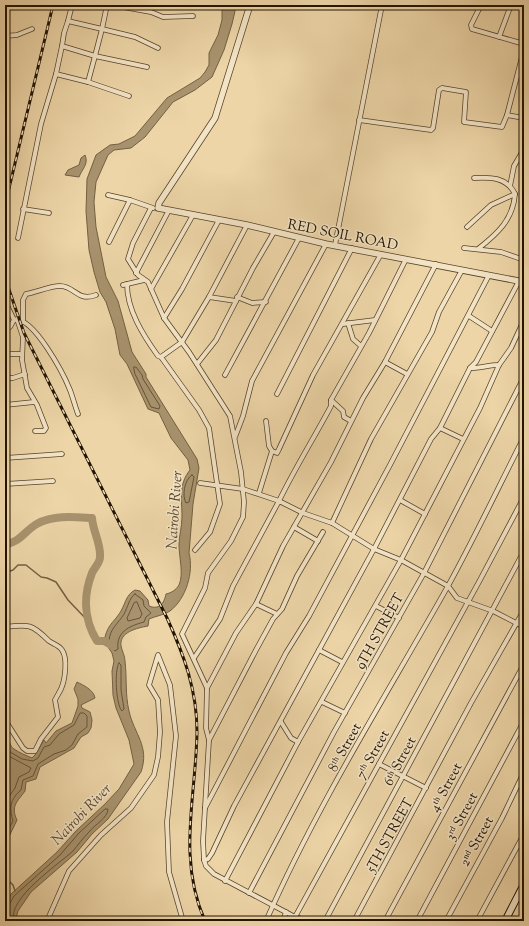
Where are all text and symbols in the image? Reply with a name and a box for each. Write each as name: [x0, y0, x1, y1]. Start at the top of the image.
street label: RED SOIL ROAD: [286, 215, 400, 256]
water label: Nairobi River: [162, 469, 189, 550]
street label: 9TH STREET: [352, 590, 410, 674]
street label: 8ᵗʰ Street: [324, 720, 368, 776]
street label: 7ᵗʰ Street: [352, 727, 396, 783]
street label: 6ᵗʰ Street: [379, 734, 422, 790]
street label: 4ᵗʰ Street: [425, 760, 468, 816]
water label: Nairobi River: [47, 779, 117, 851]
street label: 3ʳᵈ Street: [442, 789, 484, 845]
street label: 5TH STREET: [362, 795, 420, 878]
street label: 2ⁿᵈ Street: [456, 813, 500, 871]

